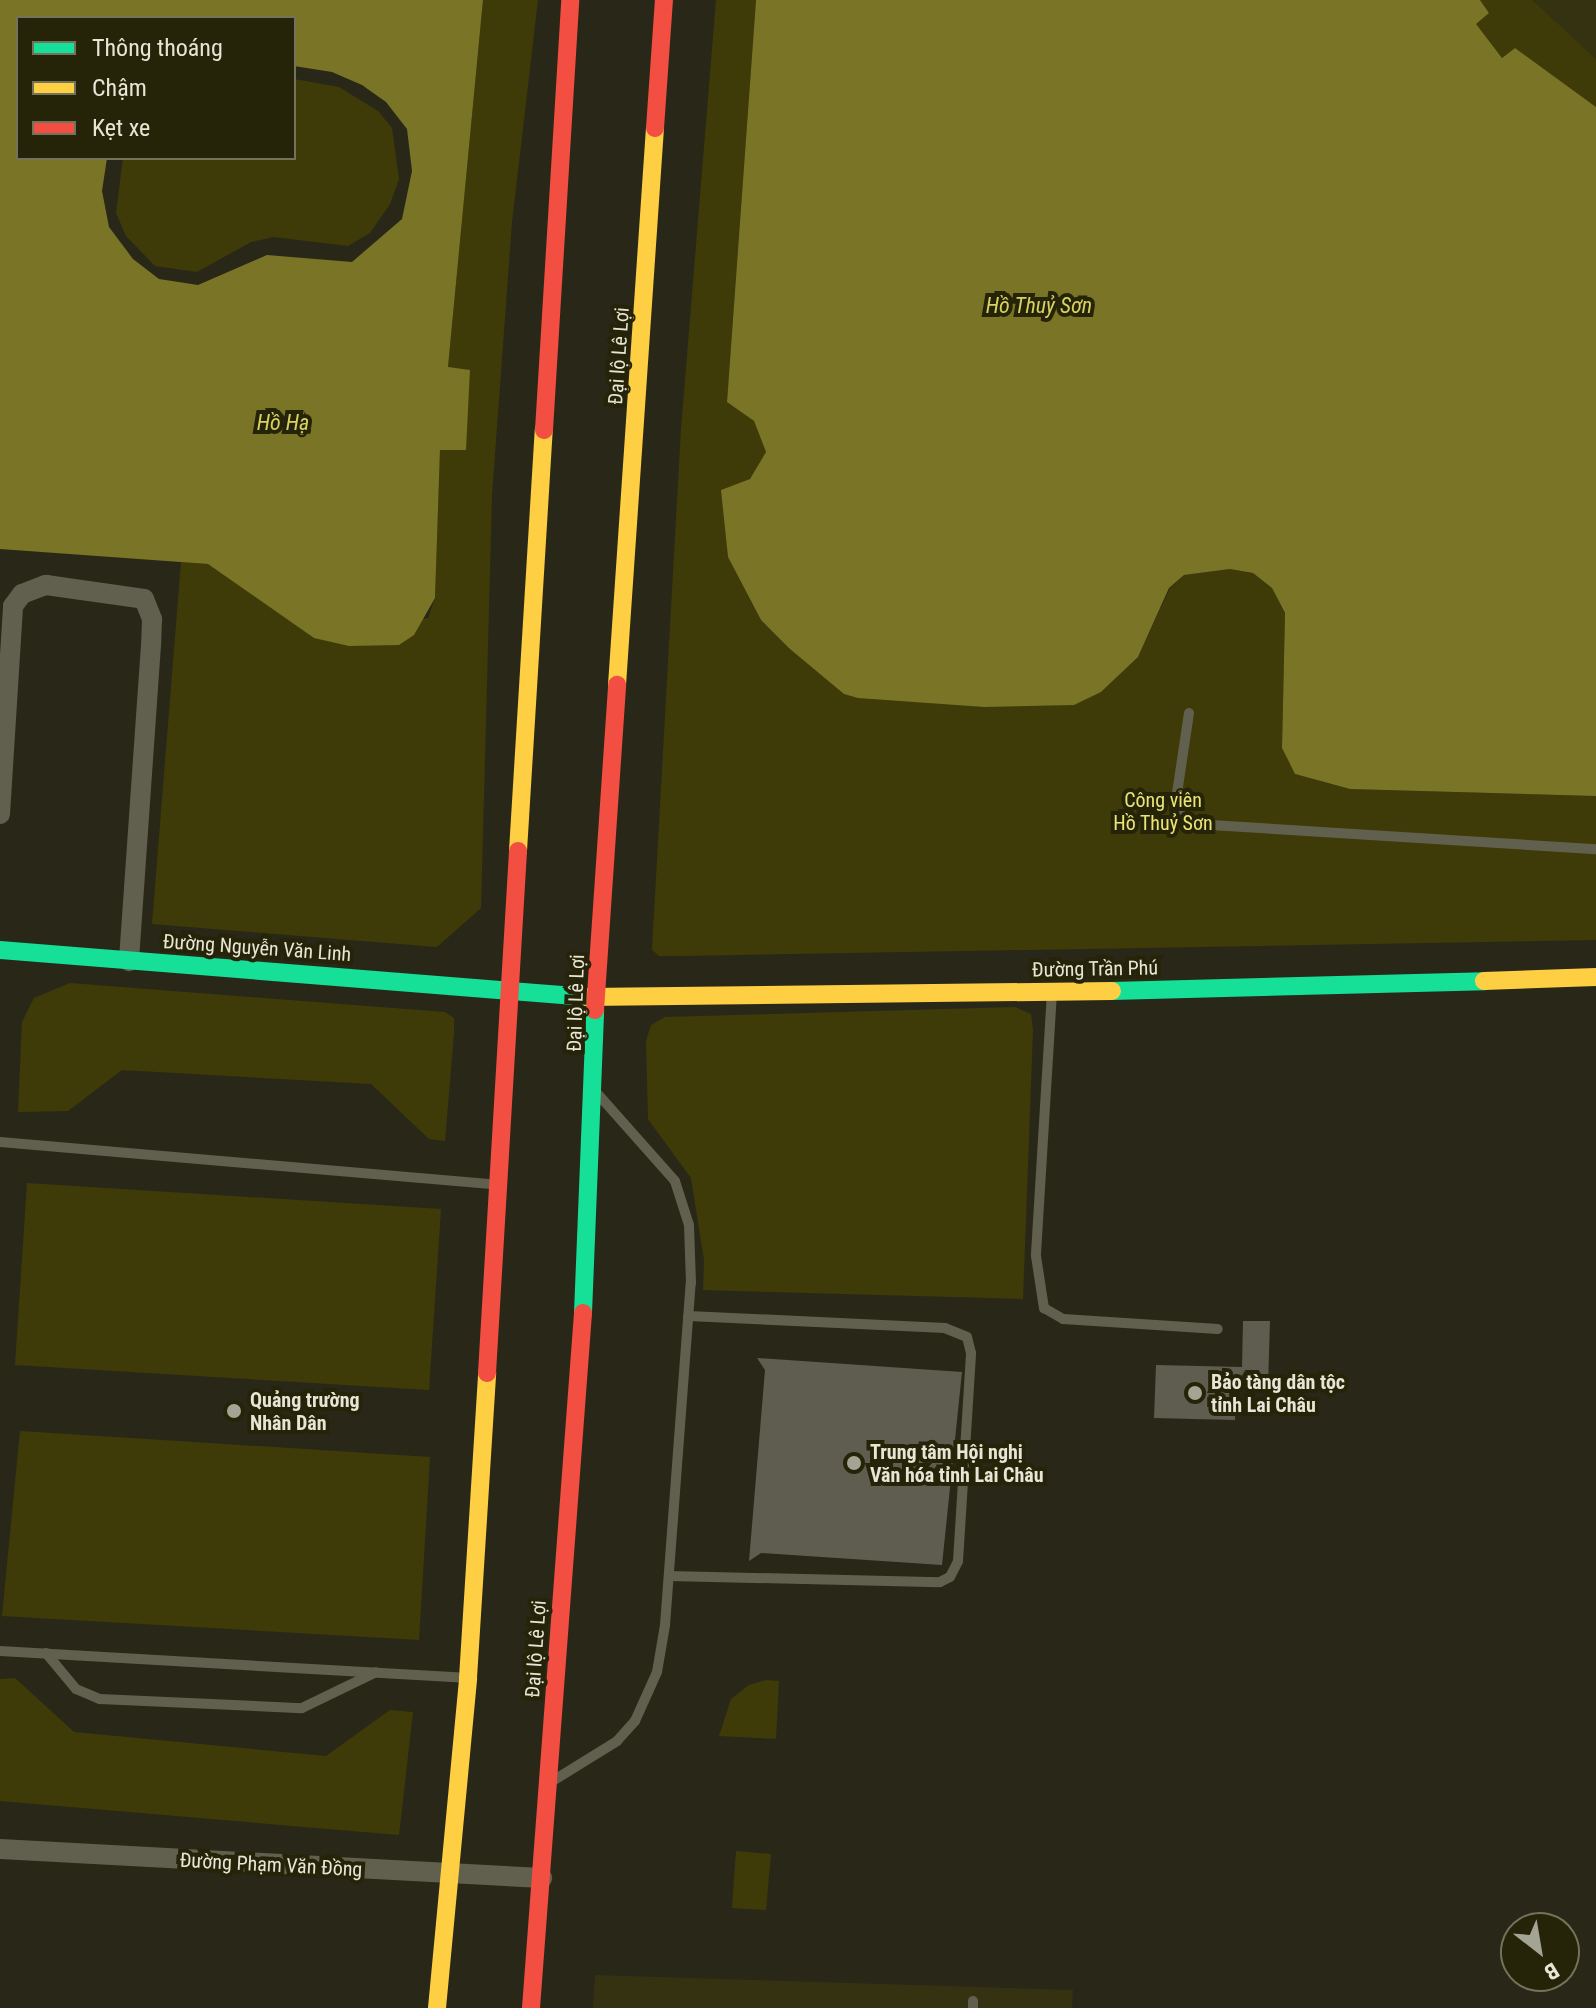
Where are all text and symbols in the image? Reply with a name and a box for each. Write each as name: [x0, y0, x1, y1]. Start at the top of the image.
legend: [16, 16, 296, 160]
text: Thông thoáng: [92, 34, 223, 62]
text: Chậm: [92, 74, 147, 102]
text: Kẹt xe: [92, 114, 150, 142]
water label: Hồ Thuỷ Sơn: [986, 293, 1092, 319]
street label: Đại lộ Lê Lợi: [604, 307, 634, 405]
water label: Hồ Hạ: [257, 410, 309, 436]
park label: Công viên Hồ Thuỷ Sơn: [1113, 789, 1213, 836]
street label: Đường Nguyễn Văn Linh: [162, 929, 352, 967]
street label: Đại lộ Lê Lợi: [562, 954, 590, 1052]
street label: Đường Trần Phú: [1032, 956, 1158, 982]
place label: Bảo tàng dân tộc tỉnh Lai Châu: [1211, 1370, 1345, 1417]
marker: Bảo tàng dân tộc tỉnh Lai Châu: [1186, 1384, 1204, 1402]
place label: Quảng trường Nhân Dân: [250, 1388, 360, 1435]
marker: Quảng trường Nhân Dân: [225, 1402, 243, 1420]
place label: Trung tâm Hội nghị Văn hóa tỉnh Lai Châu: [870, 1440, 1044, 1487]
marker: Trung tâm Hội nghị Văn hóa tỉnh Lai Châu: [845, 1454, 863, 1472]
street label: Đại lộ Lê Lợi: [521, 1600, 551, 1698]
street label: Đường Phạm Văn Đồng: [179, 1848, 363, 1882]
north arrow: [1500, 1912, 1580, 1992]
text: B: [1540, 1957, 1563, 1985]

